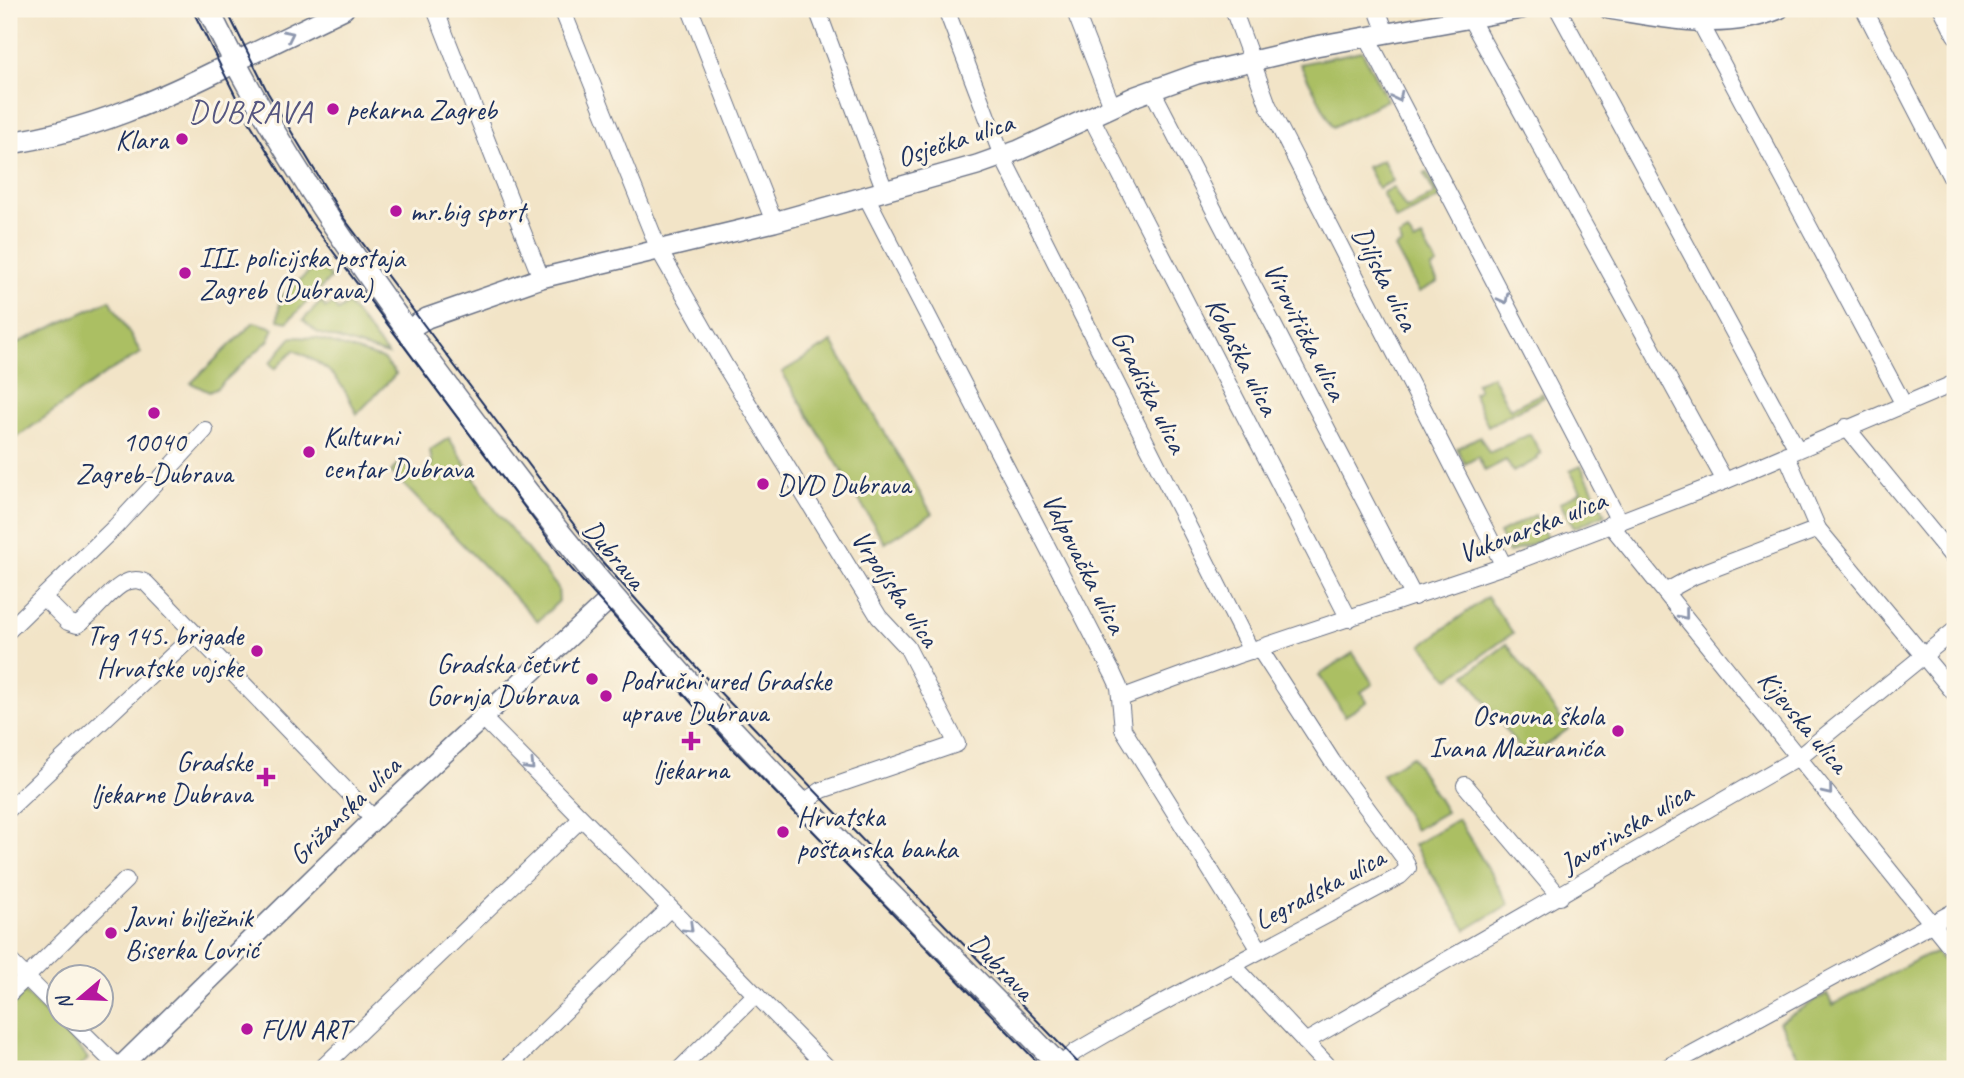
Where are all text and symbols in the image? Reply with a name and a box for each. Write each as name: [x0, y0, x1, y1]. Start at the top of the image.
one-way arrow: [282, 30, 294, 44]
one-way arrow: [1390, 90, 1404, 102]
district label: DUBRAVA: [188, 91, 314, 132]
place label: pekarna Zagreb: [347, 92, 498, 127]
marker: pekarna Zagreb: [325, 101, 341, 117]
street label: Osječka ulica: [892, 104, 1020, 175]
place label: Klara: [115, 122, 170, 157]
marker: Klara: [174, 131, 190, 147]
place label: mr.big sport: [410, 194, 529, 229]
marker: mr.big sport: [388, 203, 404, 219]
street label: Diljska ulica: [1345, 220, 1427, 338]
place label: III. policijska postaja Zagreb (Dubrava): [199, 240, 407, 307]
street label: Virovitička ulica: [1256, 256, 1356, 408]
marker: III. policijska postaja Zagreb (Dubrava): [177, 265, 193, 281]
street label: Kobaška ulica: [1198, 291, 1288, 423]
one-way arrow: [1495, 292, 1509, 304]
street label: Gradiška ulica: [1104, 324, 1196, 460]
marker: 10040 Zagreb-Dubrava: [146, 405, 162, 421]
place label: Kulturni centar Dubrava: [323, 419, 475, 486]
place label: 10040 Zagreb-Dubrava: [75, 424, 235, 491]
marker: Kulturni centar Dubrava: [301, 444, 317, 460]
place label: DVD Dubrava: [777, 467, 913, 502]
marker: DVD Dubrava: [755, 476, 771, 492]
street label: Vukovarska ulica: [1453, 482, 1613, 571]
street label: Valpovačka ulica: [1034, 487, 1136, 641]
street label: Dubrava: [575, 512, 656, 598]
street label: Vrpoljska ulica: [844, 523, 948, 655]
one-way arrow: [1675, 608, 1688, 620]
place label: Trg 145. brigade Hrvatske vojske: [87, 618, 245, 685]
marker: Trg 145. brigade Hrvatske vojske: [249, 643, 265, 659]
place label: Gradska četvrt Gornja Dubrava: [427, 646, 581, 713]
place label: Područni ured Gradske uprave Dubrava: [620, 663, 833, 730]
street label: Kijevska ulica: [1750, 663, 1858, 782]
marker: Gradska četvrt Gornja Dubrava: [584, 671, 600, 687]
marker: Područni ured Gradske uprave Dubrava: [598, 688, 614, 704]
place label: Osnovna škola Ivana Mažuranića: [1429, 698, 1606, 765]
marker: Osnovna škola Ivana Mažuranića: [1610, 723, 1626, 739]
marker: ljekarna: [683, 733, 699, 749]
place label: Gradske ljekarne Dubrava: [92, 744, 255, 811]
street label: Grižanska ulica: [281, 747, 409, 872]
place label: ljekarna: [653, 752, 731, 787]
one-way arrow: [521, 758, 534, 771]
marker: Gradske ljekarne Dubrava: [258, 769, 274, 785]
street label: Javorinska ulica: [1552, 773, 1700, 882]
one-way arrow: [1820, 783, 1832, 796]
place label: Hrvatska poštanska banka: [797, 799, 959, 866]
marker: Hrvatska poštanska banka: [775, 824, 791, 840]
street label: Legradska ulica: [1248, 838, 1393, 937]
place label: Javni bilježnik Biserka Lovrić: [123, 900, 263, 967]
one-way arrow: [681, 920, 694, 933]
marker: Javni bilježnik Biserka Lovrić: [103, 925, 119, 941]
street label: Dubrava: [961, 925, 1044, 1009]
north arrow: [46, 962, 116, 1032]
text: N: [51, 991, 78, 1013]
place label: FUN ART: [261, 1012, 356, 1047]
marker: FUN ART: [239, 1021, 255, 1037]

